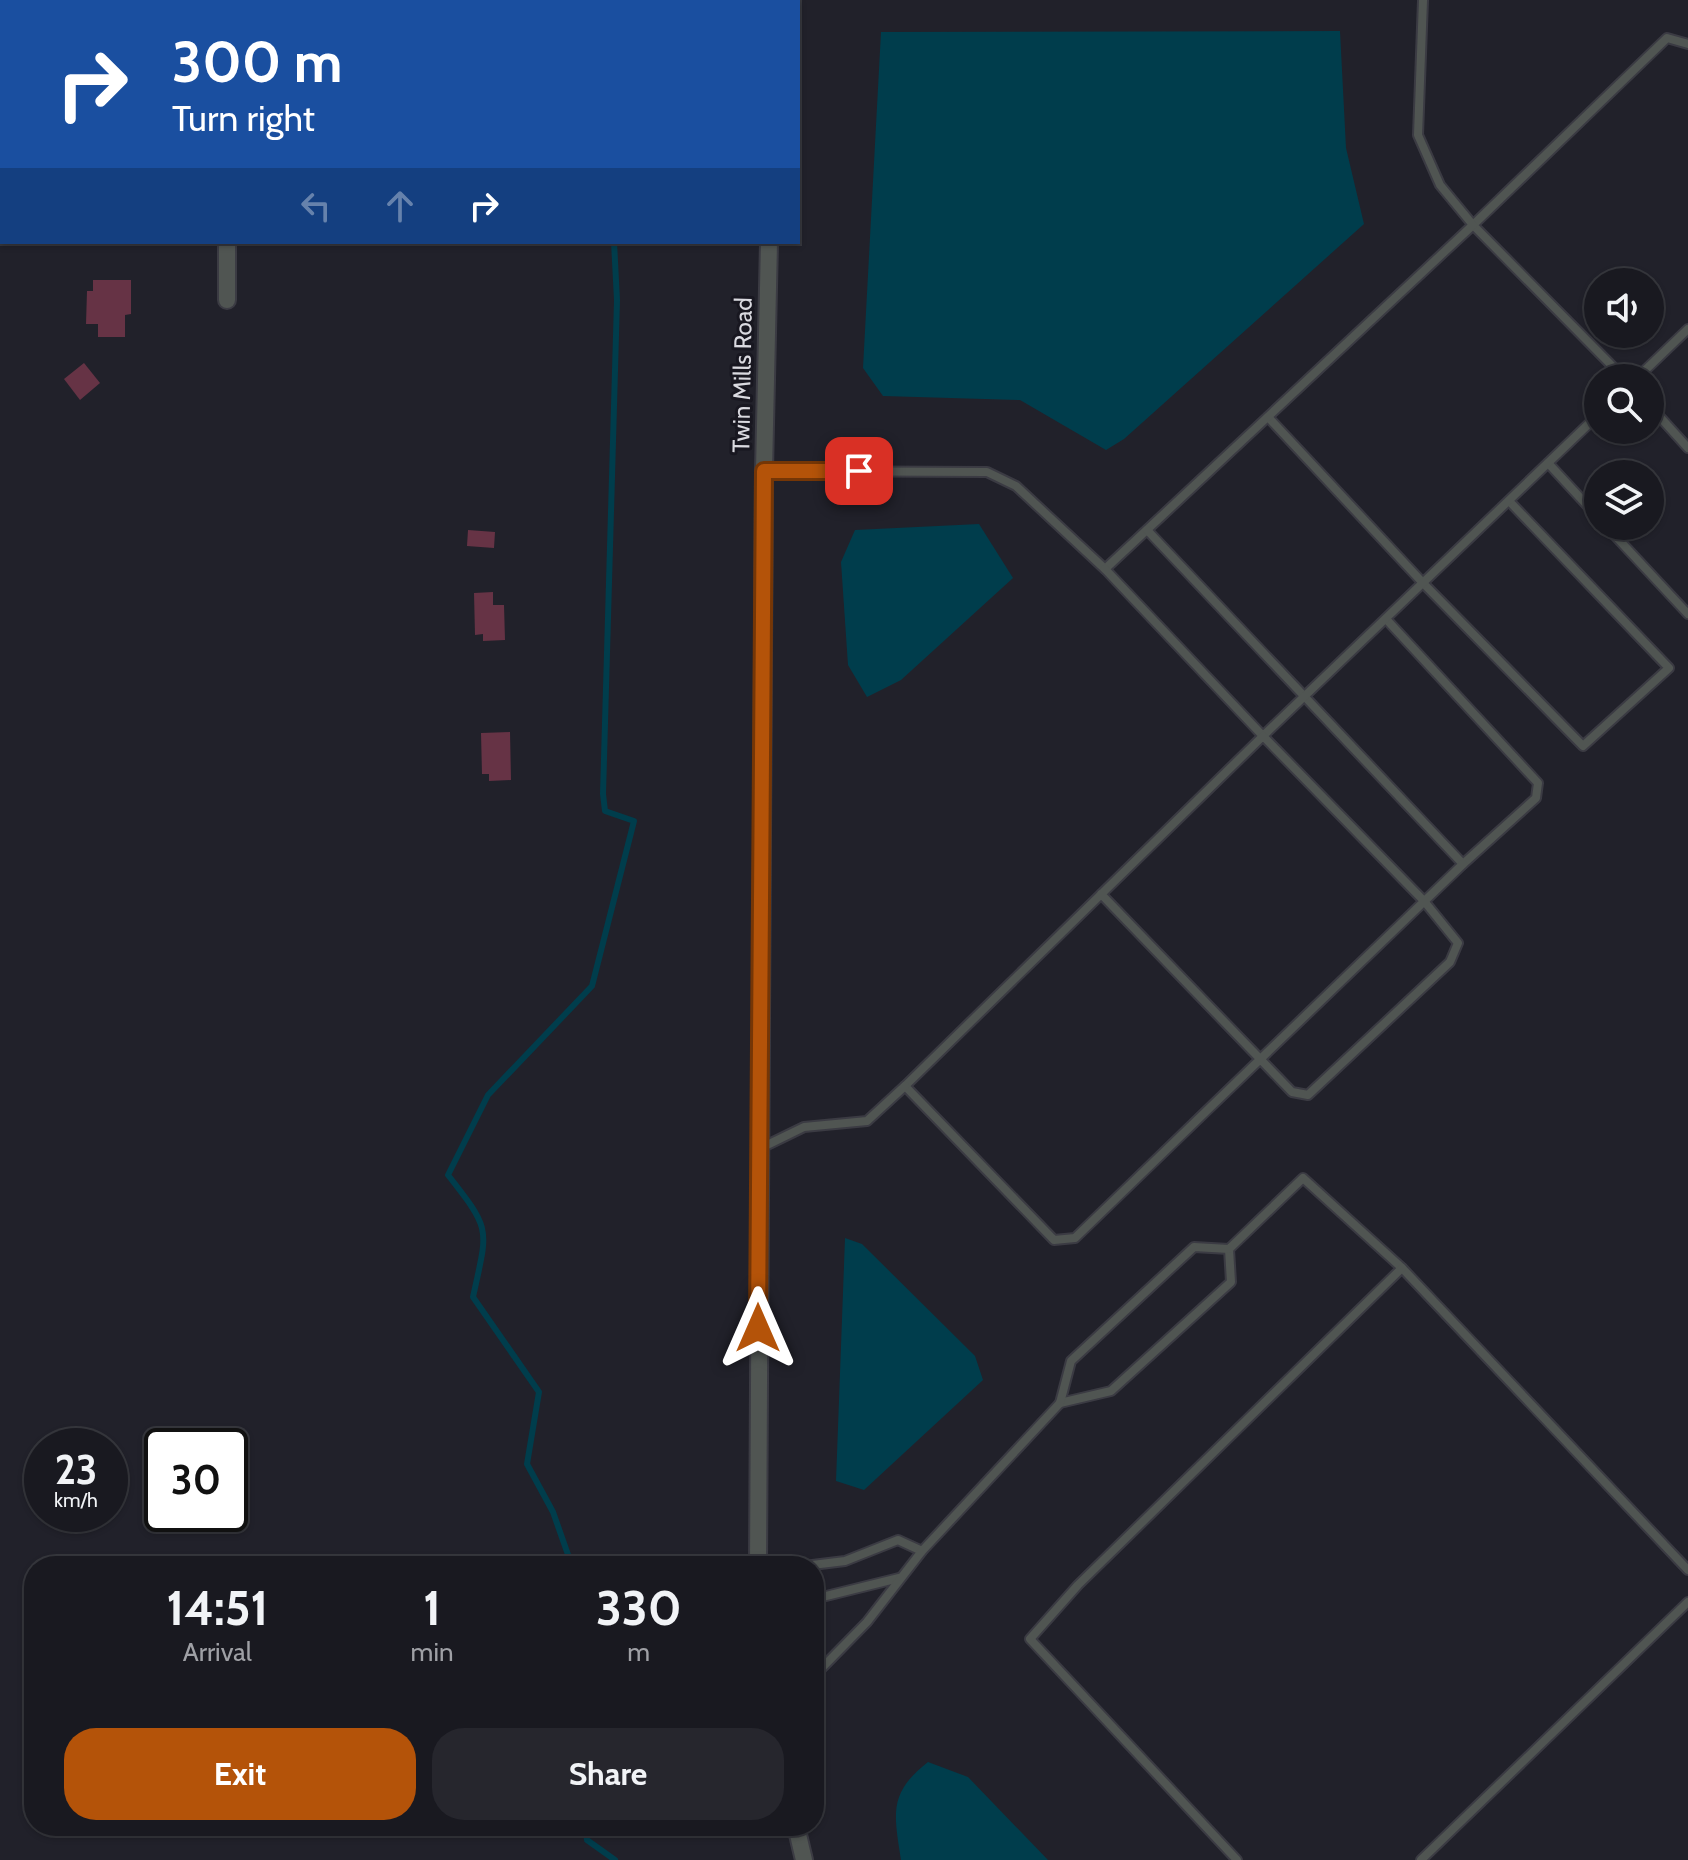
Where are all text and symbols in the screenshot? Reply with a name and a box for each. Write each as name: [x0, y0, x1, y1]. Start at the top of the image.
text: 300 m: [172, 28, 343, 96]
icon: right: [40, 32, 144, 136]
text: Turn right: [172, 96, 315, 140]
icon: left: [294, 184, 338, 228]
icon: ahead: [378, 184, 422, 228]
icon: right: [462, 184, 506, 228]
map controls: [1584, 268, 1664, 540]
button: sound: [1584, 268, 1664, 348]
street label: Twin Mills Road: [726, 297, 758, 453]
button: search: [1584, 364, 1664, 444]
pin: [825, 437, 893, 505]
icon: arrive: [837, 449, 881, 493]
button: layers: [1584, 460, 1664, 540]
position arrow: [716, 1286, 800, 1370]
speed limit sign: 30: [144, 1428, 248, 1532]
text: 23: [55, 1445, 97, 1494]
text: km/h: [54, 1488, 98, 1512]
text: 14:51: [166, 1579, 268, 1637]
text: 1: [423, 1579, 441, 1637]
text: 330: [596, 1579, 682, 1637]
text: Arrival: [183, 1636, 252, 1668]
text: min: [411, 1636, 453, 1668]
text: m: [627, 1636, 650, 1668]
button: Exit: [64, 1728, 416, 1820]
button: Share: [432, 1728, 784, 1820]

